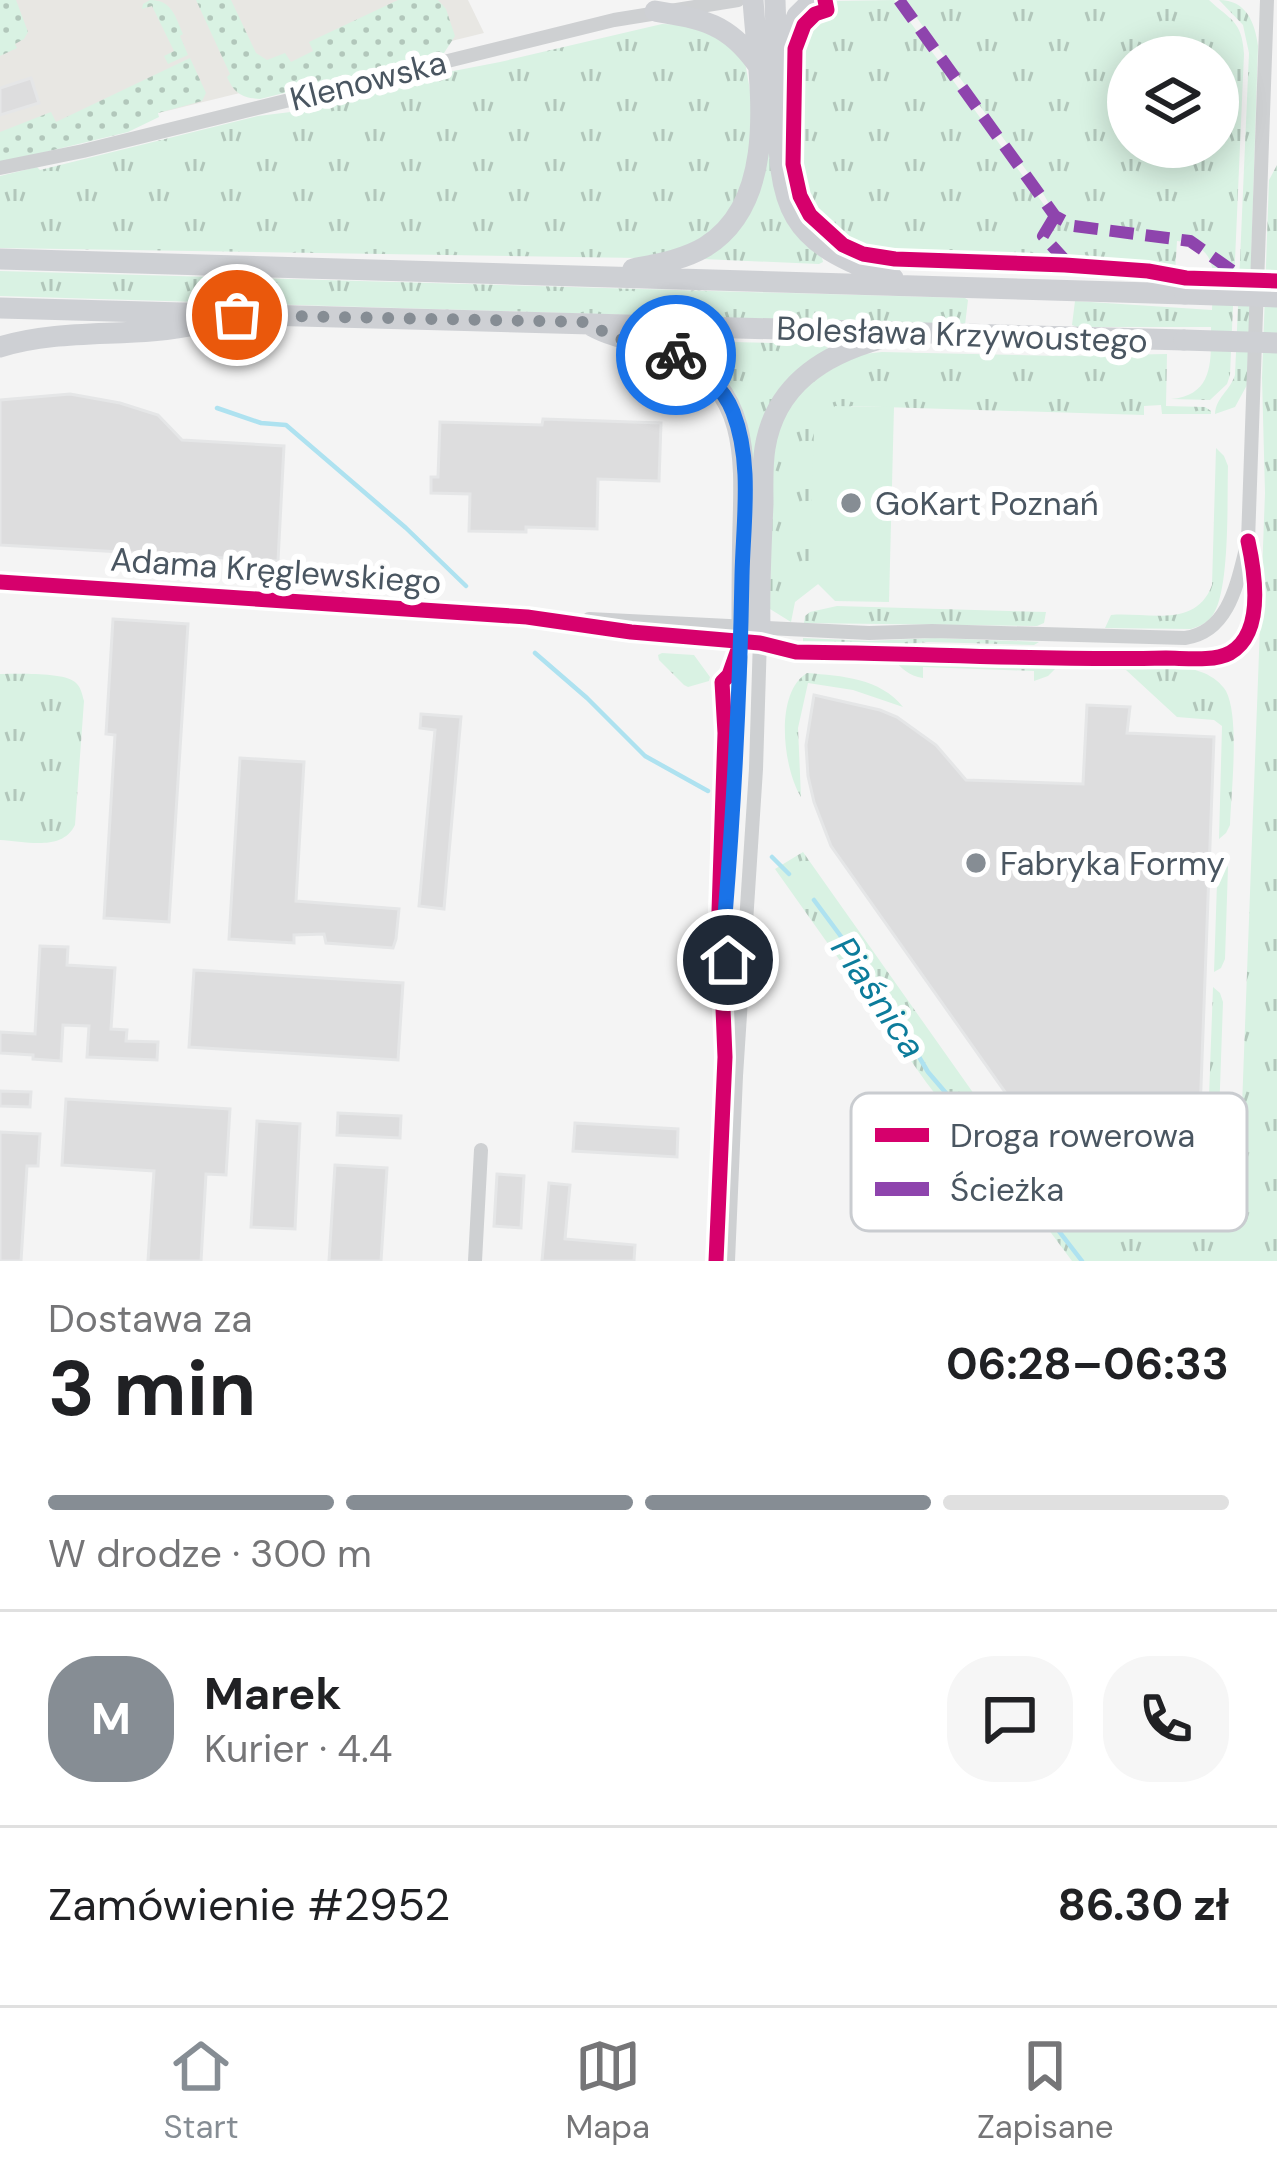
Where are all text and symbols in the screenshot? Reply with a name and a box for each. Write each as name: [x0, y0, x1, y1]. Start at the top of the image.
map controls: [1107, 36, 1239, 168]
button: layers: [1107, 36, 1239, 168]
street label: Klenowska: [286, 40, 451, 121]
pin: [186, 264, 288, 366]
icon: bag: [204, 282, 270, 348]
courier: [616, 295, 736, 415]
street label: Bolesława Krzywoustego: [776, 307, 1148, 362]
icon: bike: [643, 322, 709, 388]
place label: GoKart Poznań: [875, 482, 1099, 525]
marker: GoKart Poznań: [838, 490, 864, 516]
street label: Adama Kręglewskiego: [109, 537, 443, 604]
place label: Fabryka Formy: [1000, 842, 1225, 885]
marker: Fabryka Formy: [963, 850, 989, 876]
pin: [677, 909, 779, 1011]
icon: home: [695, 927, 761, 993]
water label: Piaśnica: [821, 927, 937, 1067]
legend: [851, 1093, 1247, 1231]
text: Droga rowerowa: [950, 1114, 1195, 1157]
text: Ścieżka: [950, 1168, 1064, 1211]
text: Dostawa za: [48, 1293, 253, 1344]
text: 06:28–06:33: [946, 1334, 1229, 1393]
text: 3 min: [48, 1338, 256, 1439]
text: W drodze · 300 m: [48, 1528, 372, 1579]
button: chat: [947, 1656, 1073, 1782]
button: phone: [1103, 1656, 1229, 1782]
text: Marek: [204, 1664, 341, 1723]
text: M: [91, 1689, 131, 1748]
text: Kurier · 4.4: [204, 1723, 392, 1774]
text: Zamówienie #2952: [48, 1875, 450, 1934]
text: 86.30 zł: [1057, 1875, 1229, 1934]
tab: Start: [163, 2033, 239, 2148]
tab: Mapa: [566, 2033, 650, 2148]
tab: Zapisane: [977, 2033, 1113, 2148]

